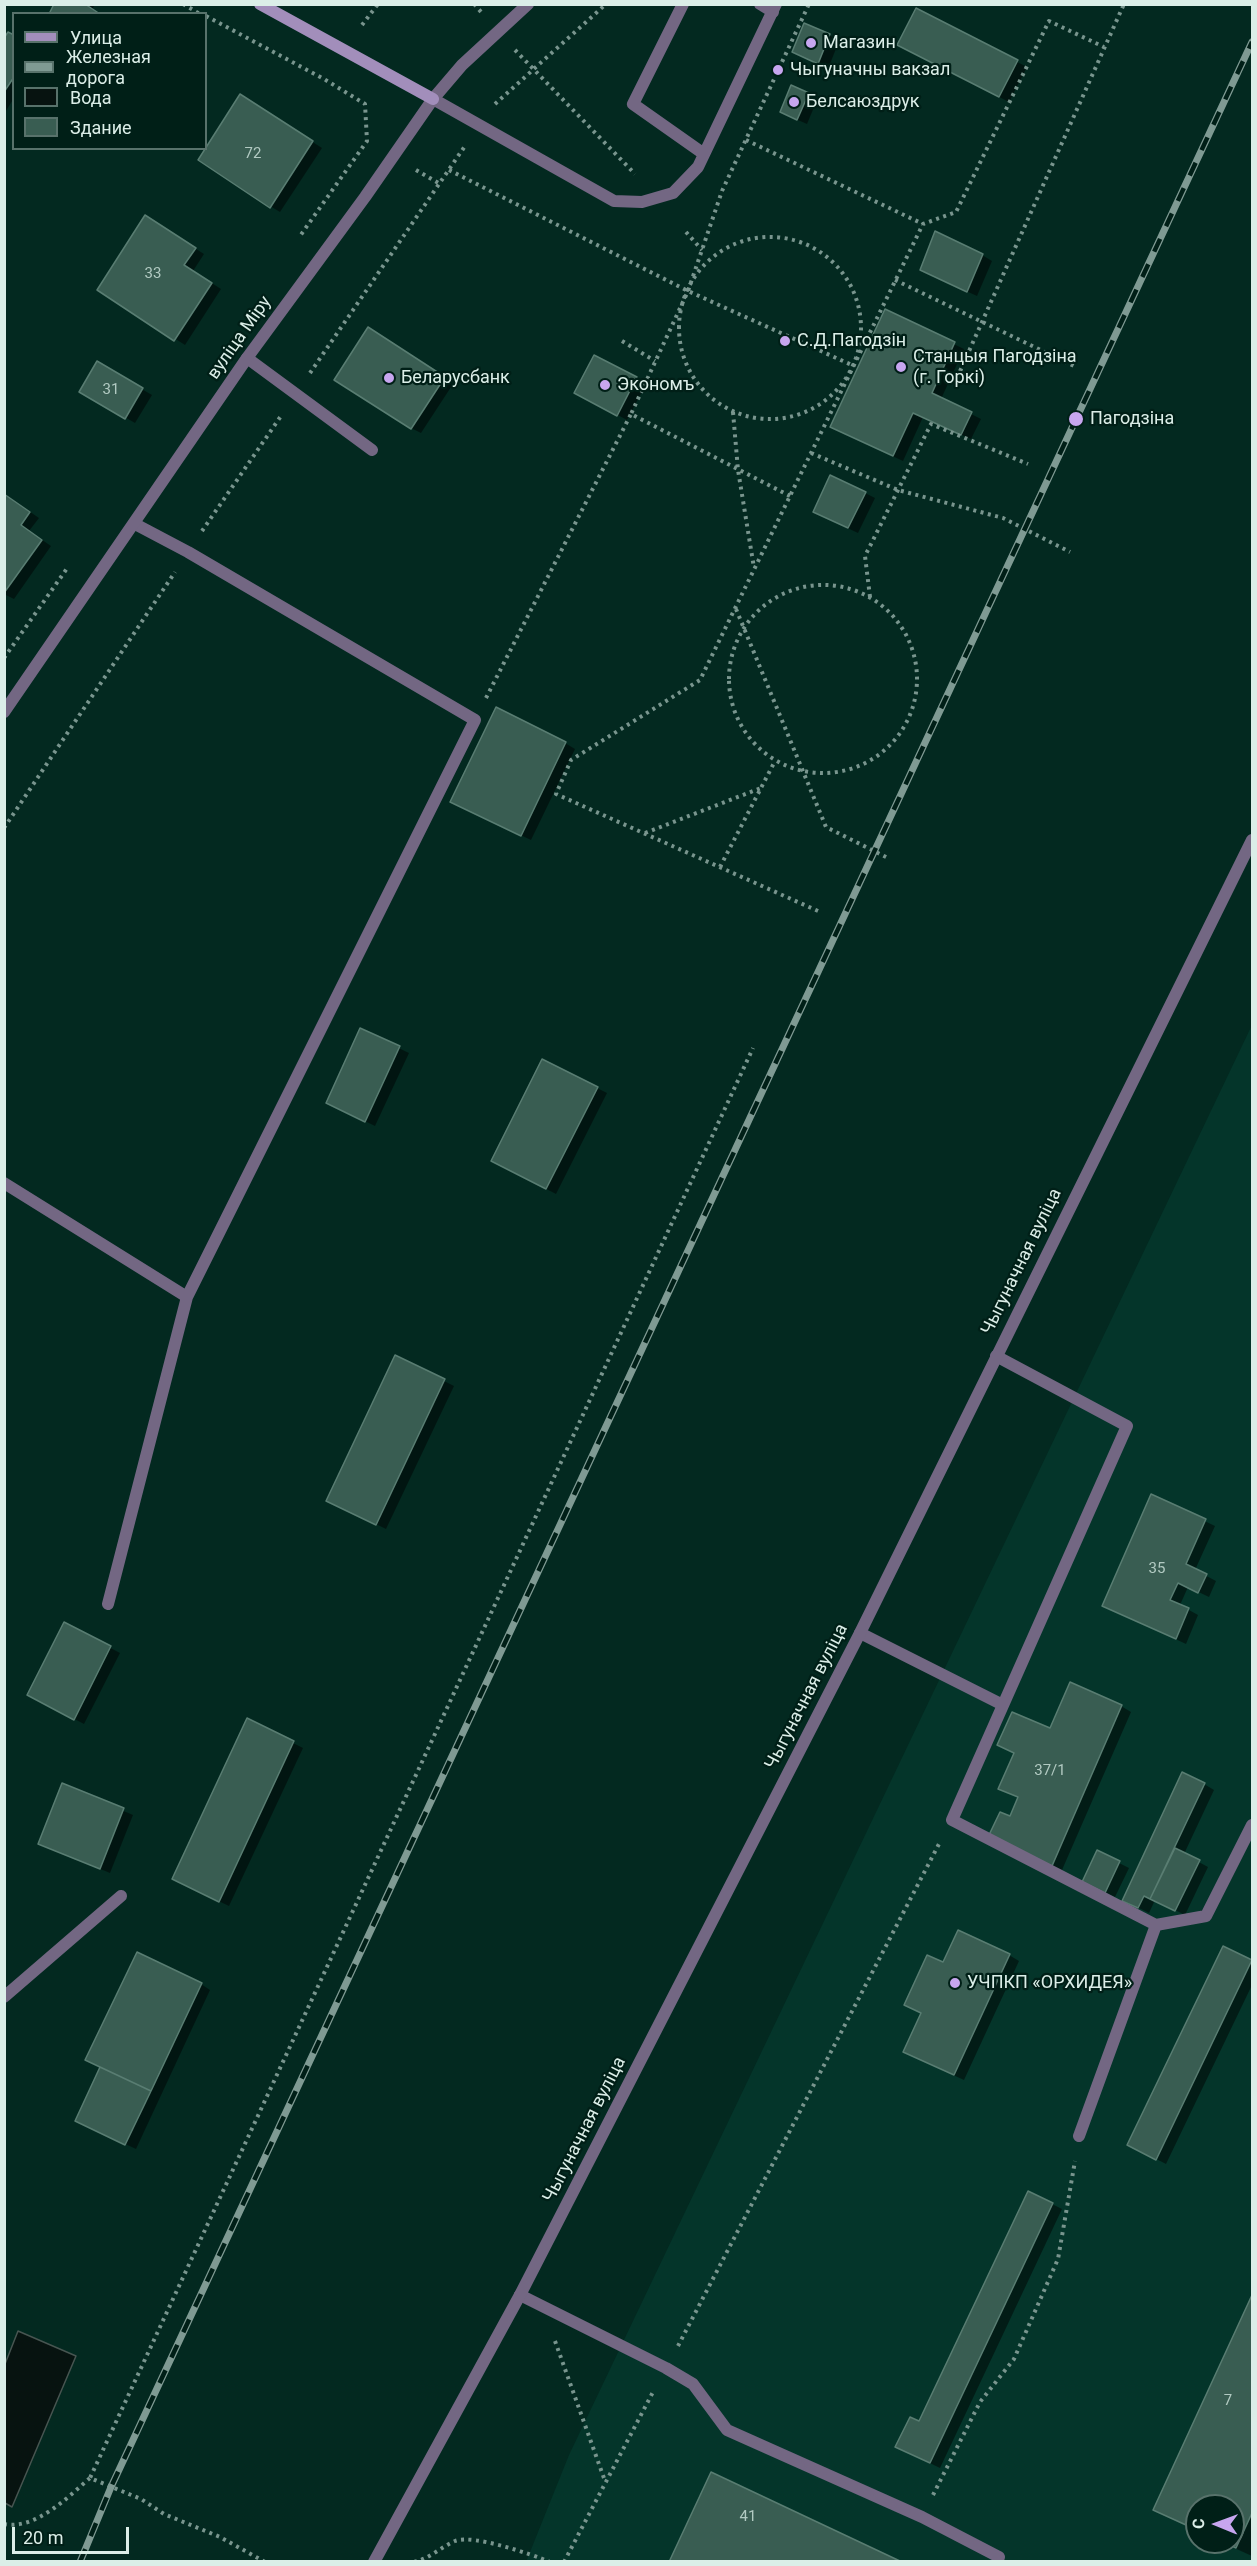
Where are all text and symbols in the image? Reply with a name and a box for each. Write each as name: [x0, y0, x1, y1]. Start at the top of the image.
legend: [12, 12, 207, 150]
text: Улица: [70, 27, 122, 48]
place label: Магазин: [823, 32, 896, 54]
marker: Магазин: [804, 36, 818, 50]
text: Железная дорога: [66, 46, 151, 88]
place label: Чыгуначны вакзал: [790, 59, 950, 81]
marker: Чыгуначны вакзал: [771, 63, 785, 77]
text: Вода: [70, 87, 112, 108]
place label: Белсаюздрук: [806, 91, 919, 113]
marker: Белсаюздрук: [787, 95, 801, 109]
text: Здание: [70, 117, 132, 138]
house number: 72: [245, 145, 261, 163]
house number: 33: [145, 265, 161, 283]
street label: вуліца Міру: [203, 292, 277, 384]
place label: С.Д.Пагодзін: [797, 330, 906, 352]
marker: С.Д.Пагодзін: [778, 334, 792, 348]
place label: Станцыя Пагодзіна (г. Горкі): [913, 346, 1077, 388]
marker: Станцыя Пагодзіна (г. Горкі): [894, 360, 908, 374]
place label: Беларусбанк: [401, 367, 510, 389]
marker: Беларусбанк: [382, 371, 396, 385]
place label: Экономъ: [617, 374, 694, 396]
marker: Экономъ: [598, 378, 612, 392]
house number: 31: [103, 381, 119, 399]
place label: Пагодзіна: [1090, 408, 1174, 430]
marker: Пагодзіна: [1067, 410, 1085, 428]
street label: Чыгуначная вуліца: [977, 1185, 1067, 1339]
house number: 35: [1149, 1560, 1165, 1578]
street label: Чыгуначная вуліца: [761, 1621, 853, 1773]
house number: 37/1: [1034, 1762, 1066, 1780]
place label: УЧПКП «ОРХИДЕЯ»: [967, 1972, 1132, 1994]
marker: УЧПКП «ОРХИДЕЯ»: [948, 1976, 962, 1990]
street label: Чыгуначная вуліца: [539, 2054, 631, 2206]
house number: 7: [1224, 2392, 1232, 2410]
north arrow: [1185, 2494, 1245, 2554]
house number: 41: [740, 2508, 756, 2526]
scale bar: [15, 2515, 132, 2553]
text: С: [1189, 2518, 1208, 2529]
text: 20 m: [23, 2527, 63, 2548]

